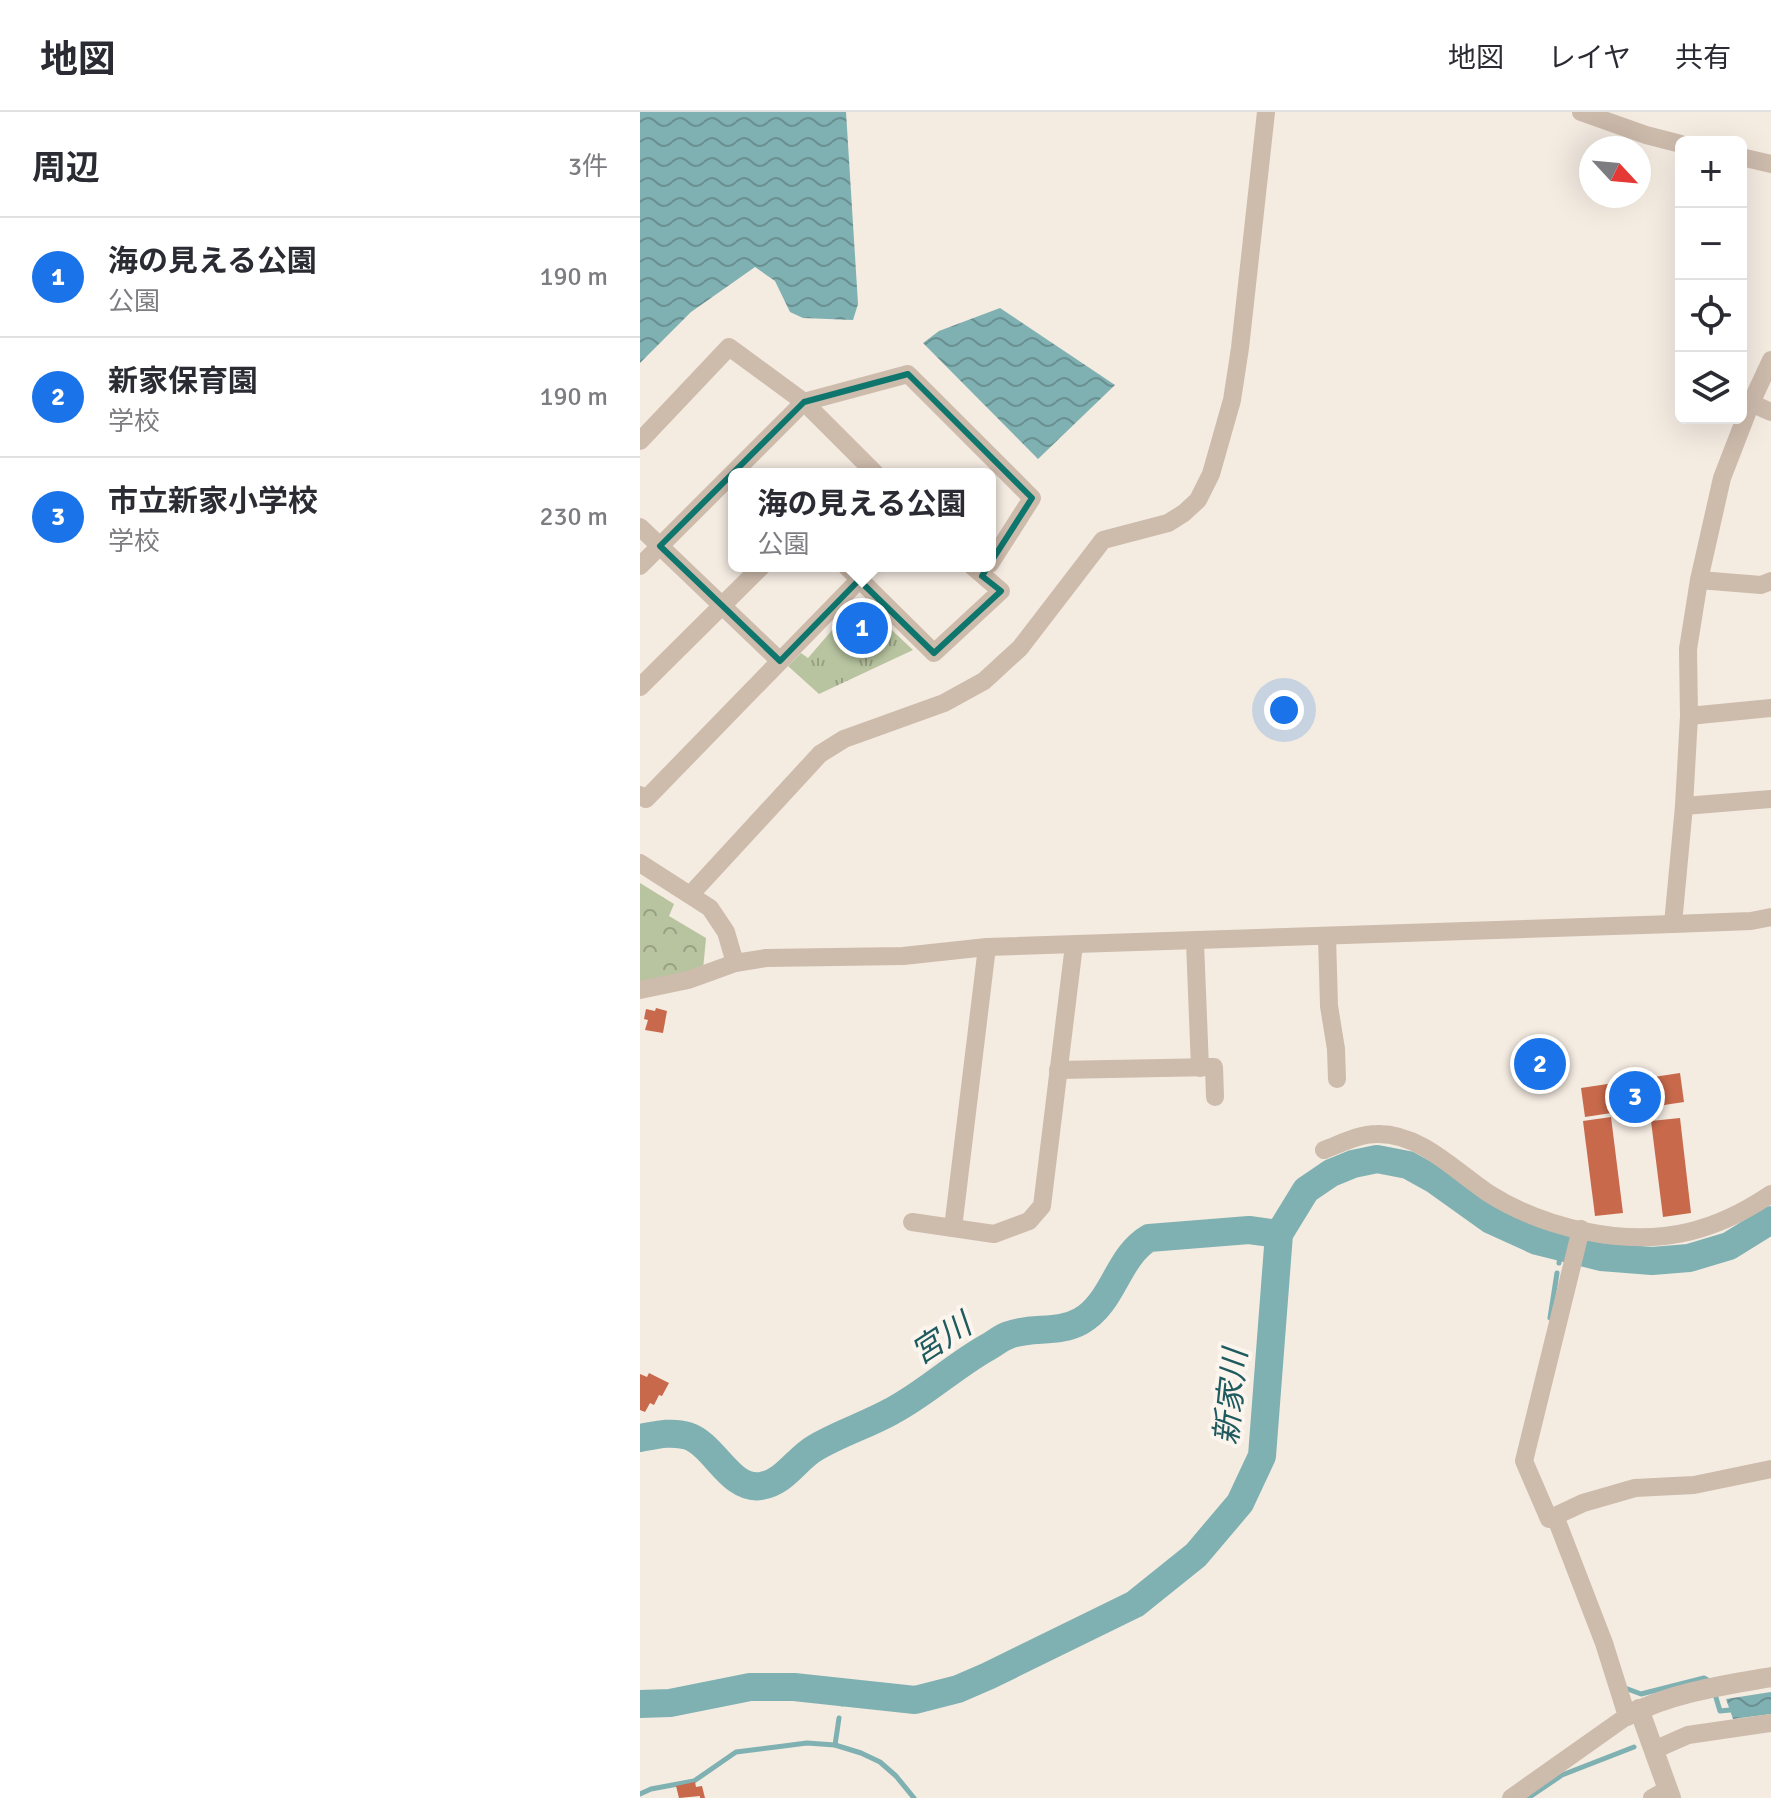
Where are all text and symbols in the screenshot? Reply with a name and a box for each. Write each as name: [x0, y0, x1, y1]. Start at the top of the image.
text: 地図: [40, 36, 116, 83]
text: 地図: [1448, 41, 1504, 75]
text: レイヤ: [1548, 41, 1631, 75]
text: 共有: [1675, 41, 1731, 75]
north arrow: [1579, 136, 1651, 208]
map controls: [1675, 136, 1747, 424]
button: +: [1675, 136, 1747, 208]
text: 周辺: [32, 147, 100, 189]
text: 3件: [568, 151, 608, 183]
button: −: [1675, 208, 1747, 280]
text: 海の見える公園: [108, 243, 317, 280]
text: 1: [51, 261, 65, 293]
text: 190 m: [539, 261, 608, 293]
button: locate: [1675, 280, 1747, 352]
text: 公園: [108, 286, 160, 318]
button: layers: [1675, 352, 1747, 424]
text: 新家保育園: [108, 363, 258, 400]
text: 2: [51, 381, 65, 413]
text: 190 m: [539, 381, 608, 413]
text: 学校: [108, 406, 160, 438]
popup: [728, 468, 996, 572]
text: 市立新家小学校: [108, 483, 318, 520]
text: 海の見える公園: [757, 486, 967, 523]
text: 3: [51, 501, 65, 533]
text: 230 m: [539, 501, 608, 533]
text: 学校: [108, 526, 160, 558]
text: 公園: [757, 529, 809, 561]
pin: 1: [836, 598, 888, 658]
your location: [1264, 690, 1304, 730]
pin: 2: [1514, 1034, 1566, 1094]
pin: 3: [1609, 1067, 1661, 1127]
water label: 宮川: [904, 1304, 981, 1373]
water label: 新家川: [1207, 1344, 1256, 1447]

